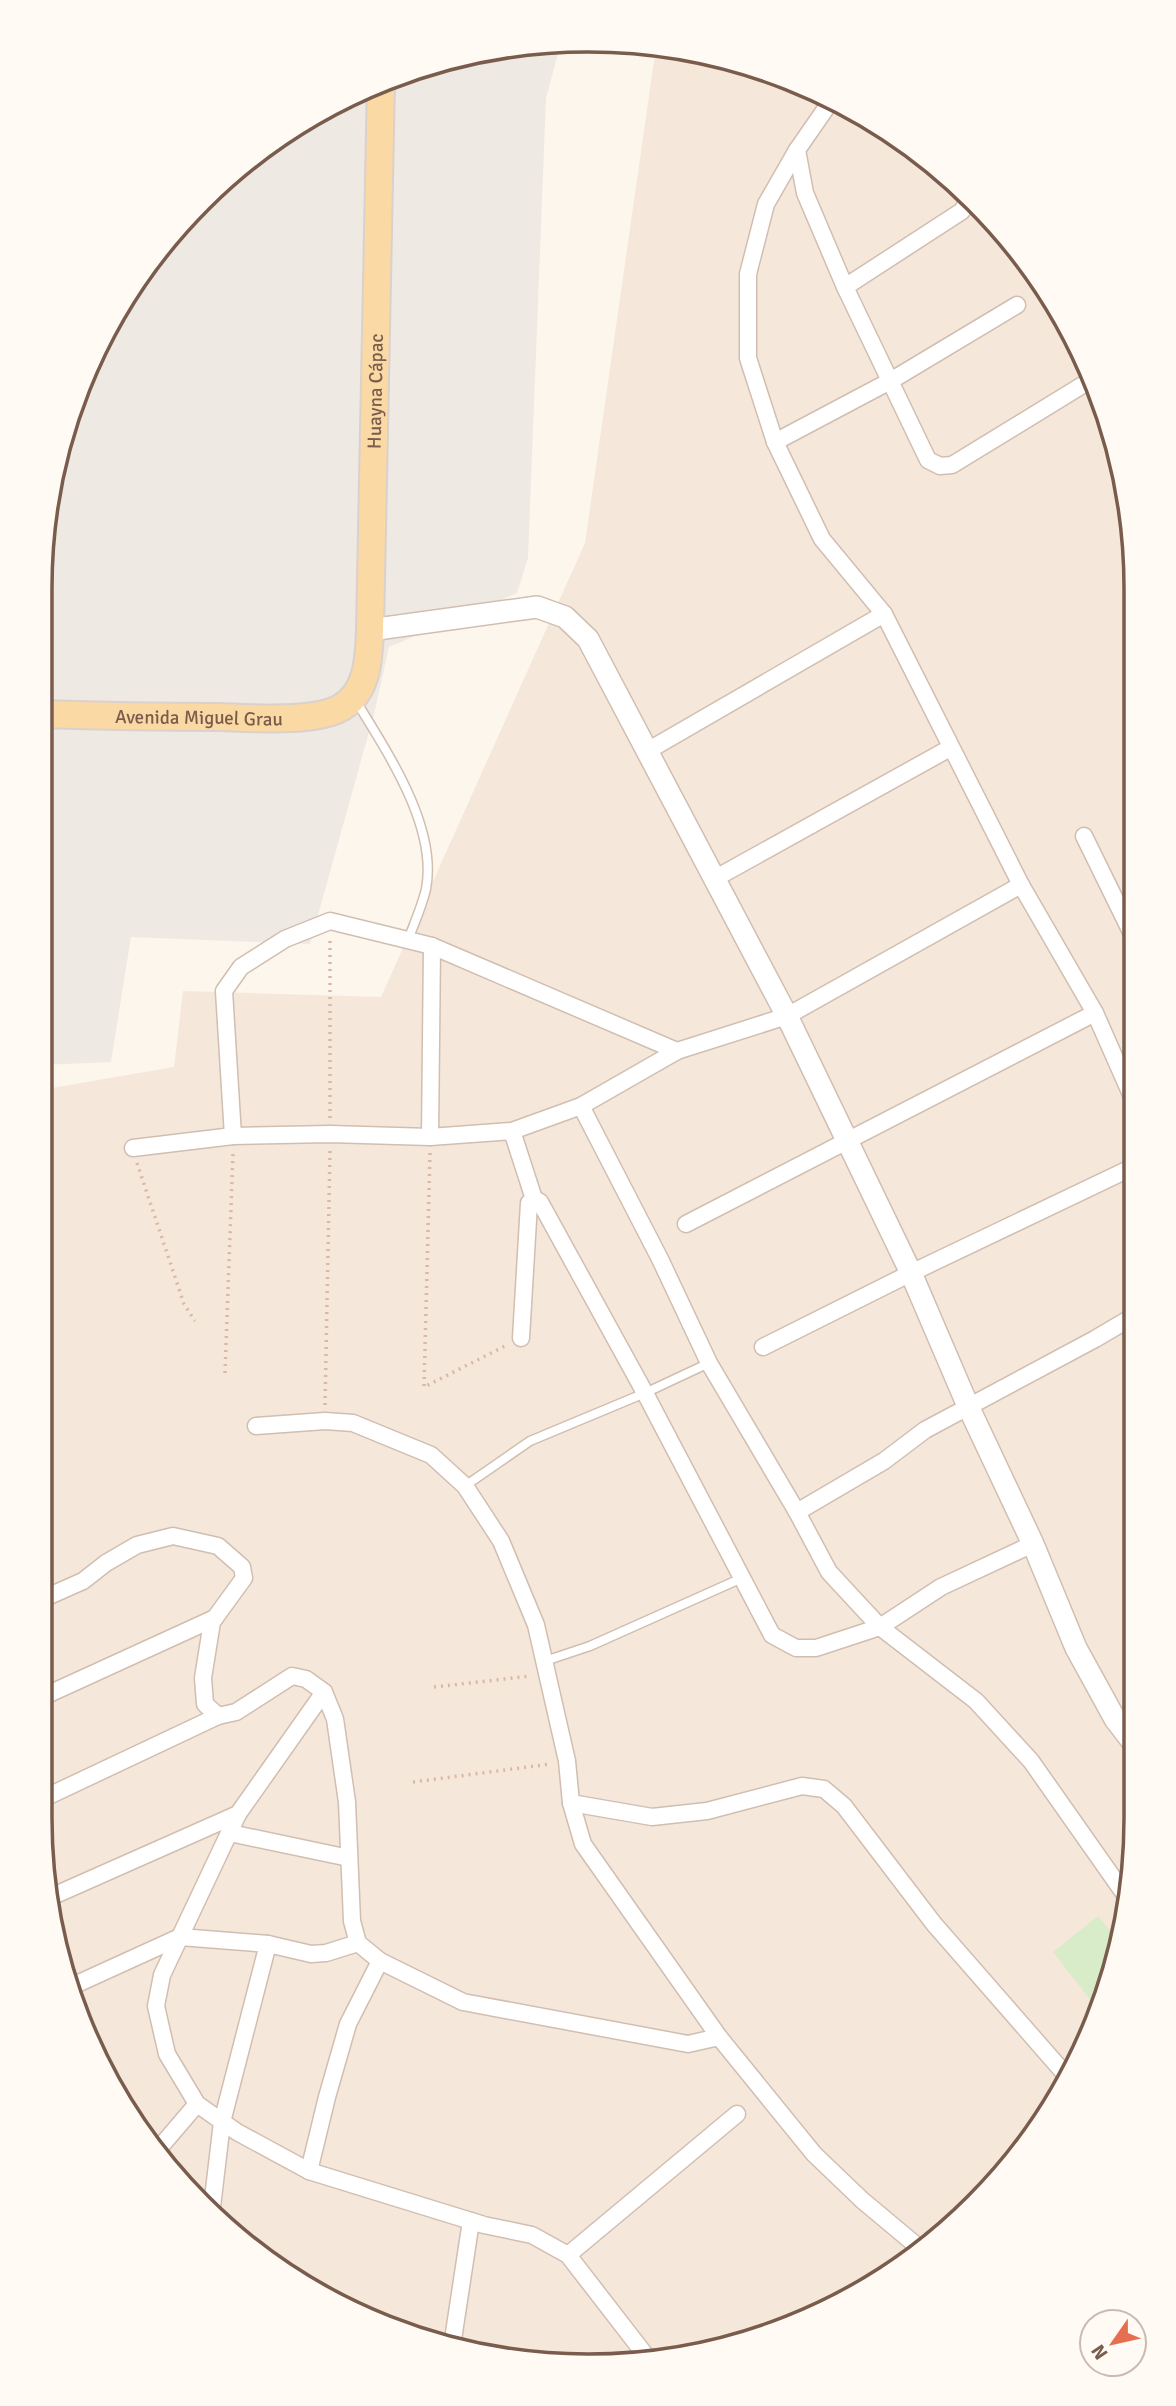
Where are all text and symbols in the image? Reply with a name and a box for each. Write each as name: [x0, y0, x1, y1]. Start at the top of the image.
street label: Huayna Cápac: [363, 333, 389, 449]
street label: Avenida Miguel Grau: [115, 705, 283, 732]
north arrow: [1078, 2308, 1148, 2378]
text: N: [1086, 2340, 1113, 2364]

